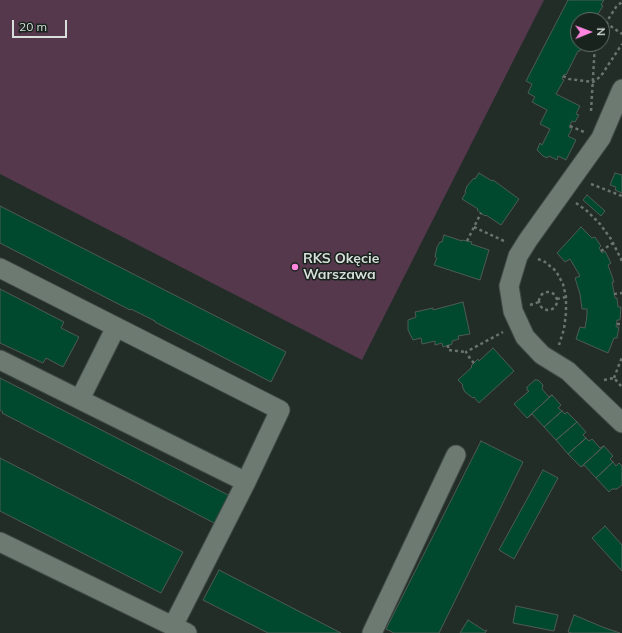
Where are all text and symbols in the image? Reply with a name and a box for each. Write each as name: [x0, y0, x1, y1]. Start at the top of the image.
scale bar: [14, 12, 69, 38]
north arrow: [570, 12, 610, 52]
text: 20 m: [19, 19, 47, 34]
text: N: [594, 28, 608, 36]
place label: RKS Okęcie Warszawa: [303, 251, 379, 284]
marker: RKS Okęcie Warszawa: [290, 262, 300, 272]

